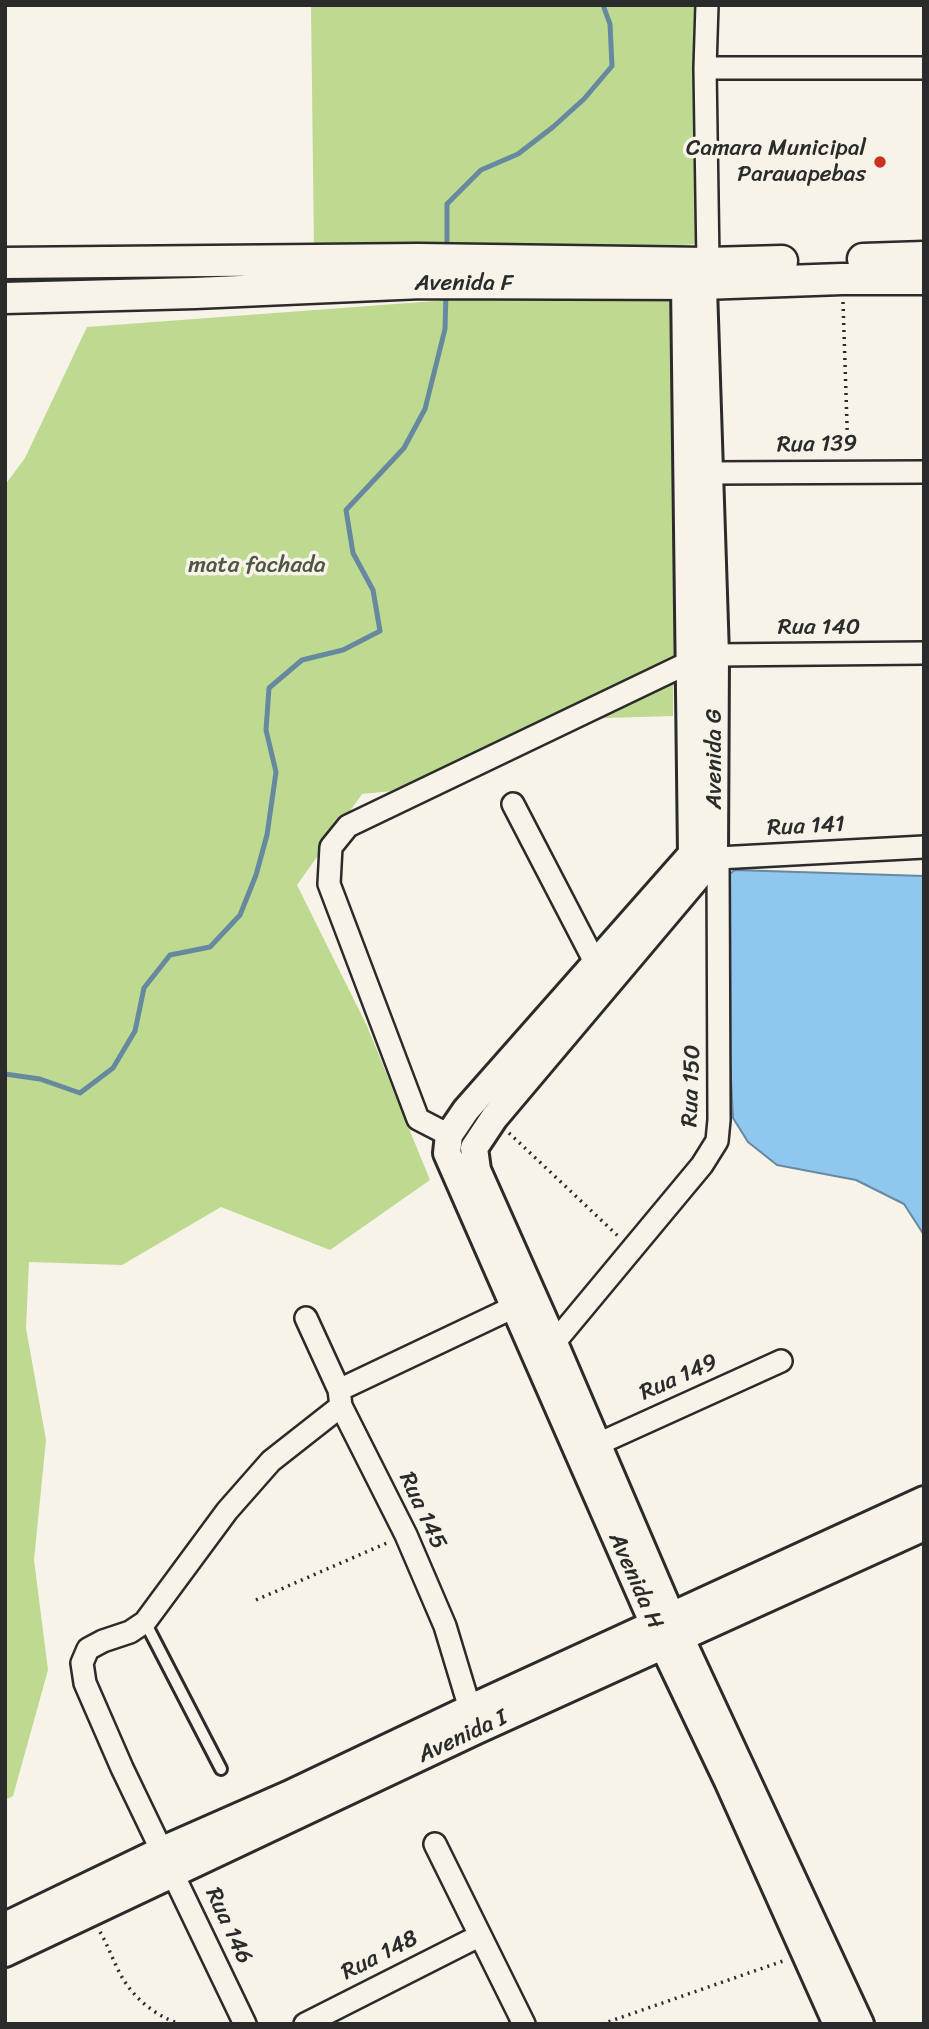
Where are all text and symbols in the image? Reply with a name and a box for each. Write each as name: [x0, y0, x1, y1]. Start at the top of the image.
place label: Camara Municipal Parauapebas: [686, 135, 866, 189]
marker: Camara Municipal Parauapebas: [872, 154, 888, 170]
street label: Avenida F: [415, 270, 513, 298]
street label: Rua 139: [777, 431, 857, 459]
park label: mata fachada: [188, 552, 326, 580]
street label: Rua 140: [778, 614, 860, 642]
street label: Avenida G: [701, 709, 729, 809]
street label: Rua 141: [766, 811, 846, 843]
street label: Rua 150: [677, 1044, 707, 1128]
street label: Rua 149: [636, 1349, 722, 1407]
street label: Rua 145: [392, 1468, 452, 1554]
street label: Avenida H: [602, 1529, 668, 1633]
street label: Avenida I: [414, 1704, 512, 1770]
street label: Rua 146: [198, 1883, 258, 1969]
street label: Rua 148: [337, 1925, 423, 1987]

